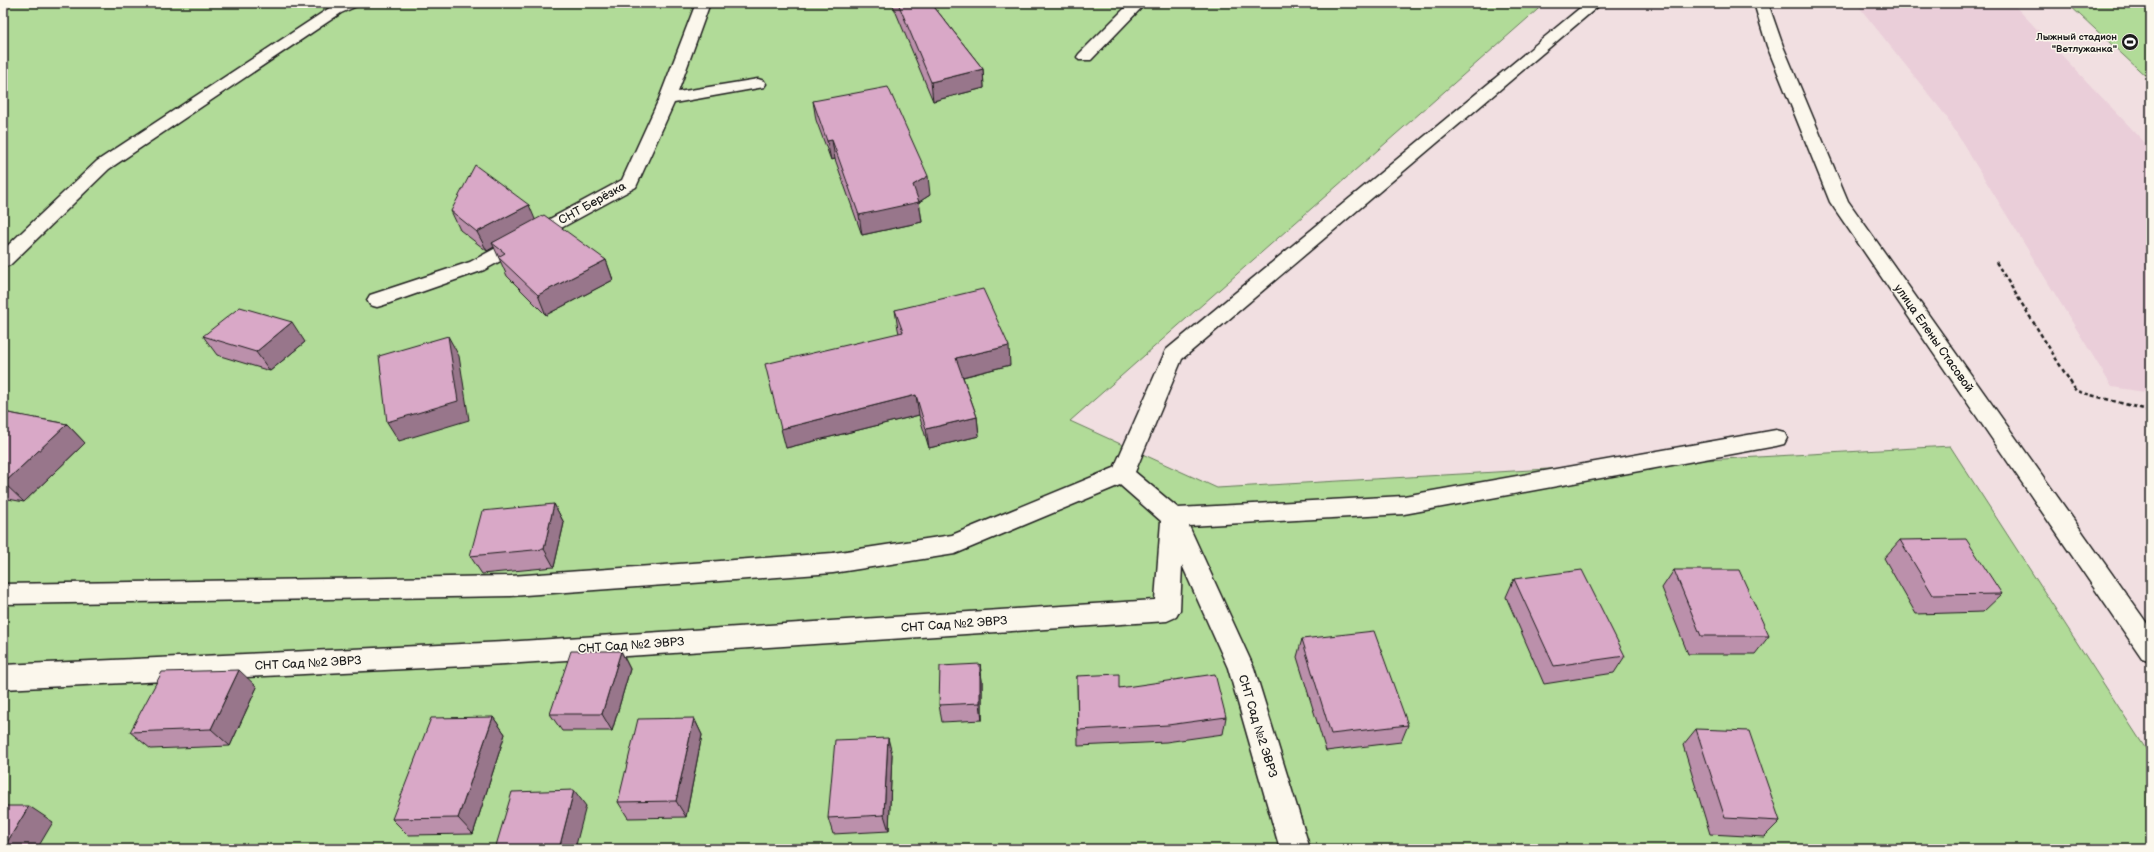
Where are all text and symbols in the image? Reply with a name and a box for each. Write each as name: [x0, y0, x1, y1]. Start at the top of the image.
place label: Лыжный стадион "Ветлужанка": [2035, 31, 2117, 55]
sports icon: Лыжный стадион "Ветлужанка": [2120, 32, 2140, 52]
street label: СНТ Берёзка: [556, 179, 629, 228]
street label: улица Елены Стасовой: [1891, 281, 1977, 395]
street label: СНТ Сад №2 ЭВРЗ: [900, 613, 1008, 636]
street label: СНТ Сад №2 ЭВРЗ: [577, 634, 685, 657]
street label: СНТ Сад №2 ЭВРЗ: [254, 653, 362, 674]
street label: СНТ Сад №2 ЭВРЗ: [1235, 673, 1280, 779]

